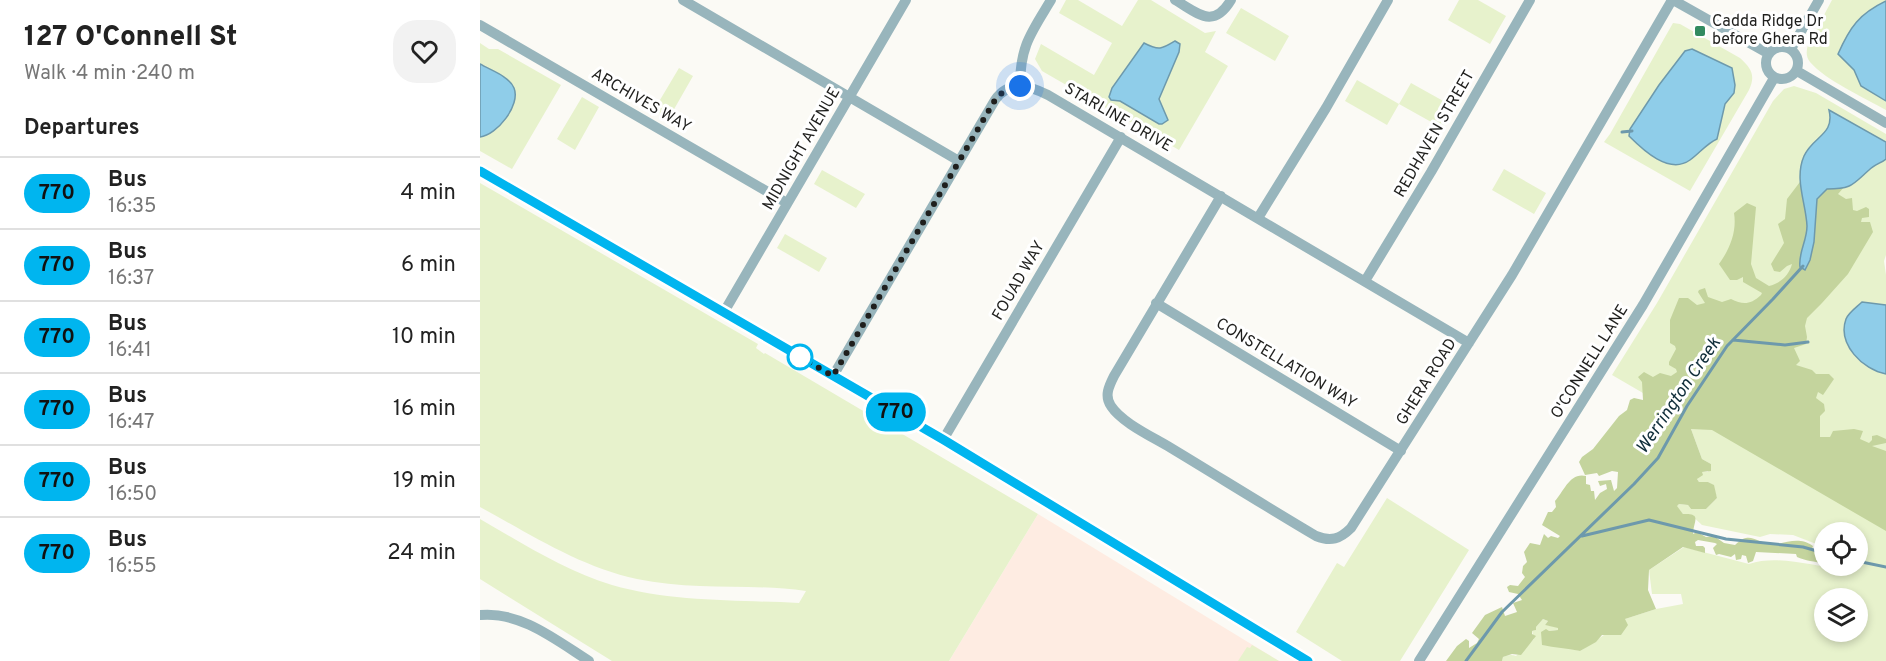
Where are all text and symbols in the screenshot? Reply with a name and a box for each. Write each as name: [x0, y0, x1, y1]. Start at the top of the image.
place label: Cadda Ridge Dr before Ghera Rd: [1712, 12, 1828, 50]
text: 127 O'Connell St: [24, 20, 237, 56]
button: heart: [393, 20, 456, 83]
marker: Cadda Ridge Dr before Ghera Rd: [1693, 24, 1707, 38]
text: Walk · 4 min · 240 m: [24, 61, 195, 87]
street label: ARCHIVES WAY: [588, 64, 694, 138]
street label: REDHAVEN STREET: [1390, 67, 1480, 201]
your location: [1005, 71, 1035, 101]
street label: STARLINE DRIVE: [1060, 79, 1176, 157]
street label: MIDNIGHT AVENUE: [759, 84, 845, 214]
text: Departures: [24, 115, 140, 142]
text: Bus: [108, 167, 147, 194]
text: 770: [39, 180, 75, 207]
text: 4 min: [401, 180, 456, 207]
text: 16:35: [108, 194, 156, 220]
street label: FOUAD WAY: [988, 238, 1050, 324]
text: Bus: [108, 239, 147, 266]
text: 770: [39, 252, 75, 279]
text: 6 min: [401, 252, 456, 279]
text: 16:37: [108, 266, 154, 292]
street label: O'CONNELL LANE: [1547, 301, 1633, 423]
text: Bus: [108, 311, 147, 338]
street label: CONSTELLATION WAY: [1212, 314, 1360, 414]
text: 770: [39, 324, 75, 351]
text: 10 min: [392, 324, 456, 351]
water label: Werrington Creek: [1631, 333, 1727, 459]
street label: GHERA ROAD: [1392, 335, 1462, 429]
text: 16:41: [108, 338, 152, 364]
unlabelled marker: [787, 344, 813, 370]
text: Bus: [108, 383, 147, 410]
line badge: 770: [862, 392, 930, 432]
text: 770: [39, 396, 75, 423]
text: 16 min: [393, 396, 456, 423]
text: 770: [878, 399, 914, 426]
text: 16:47: [108, 410, 155, 436]
text: Bus: [108, 455, 147, 482]
text: 770: [39, 468, 75, 495]
text: 19 min: [393, 468, 456, 495]
text: 16:50: [108, 482, 157, 508]
map controls: [1814, 522, 1868, 642]
button: locate: [1814, 522, 1868, 576]
text: Bus: [108, 527, 147, 554]
text: 770: [39, 540, 75, 567]
text: 24 min: [387, 540, 456, 567]
text: 16:55: [108, 554, 157, 580]
button: layers: [1814, 588, 1868, 642]

